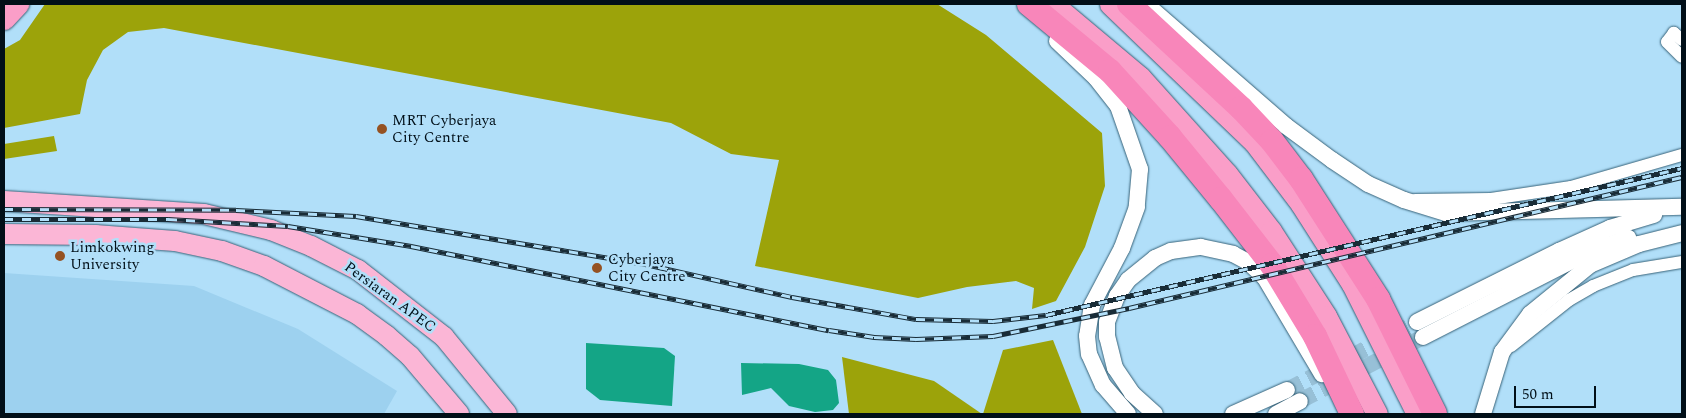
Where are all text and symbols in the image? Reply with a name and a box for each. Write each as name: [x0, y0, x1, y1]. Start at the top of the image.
place label: MRT Cyberjaya City Centre: [392, 111, 496, 146]
marker: MRT Cyberjaya City Centre: [376, 123, 388, 135]
place label: Limkokwing University: [70, 238, 154, 273]
marker: Limkokwing University: [54, 250, 66, 262]
place label: Cyberjaya City Centre: [608, 250, 685, 285]
street label: Persiaran APEC: [341, 258, 439, 336]
marker: Cyberjaya City Centre: [590, 261, 604, 275]
scale bar: [1516, 376, 1598, 408]
text: 50 m: [1522, 383, 1554, 406]

